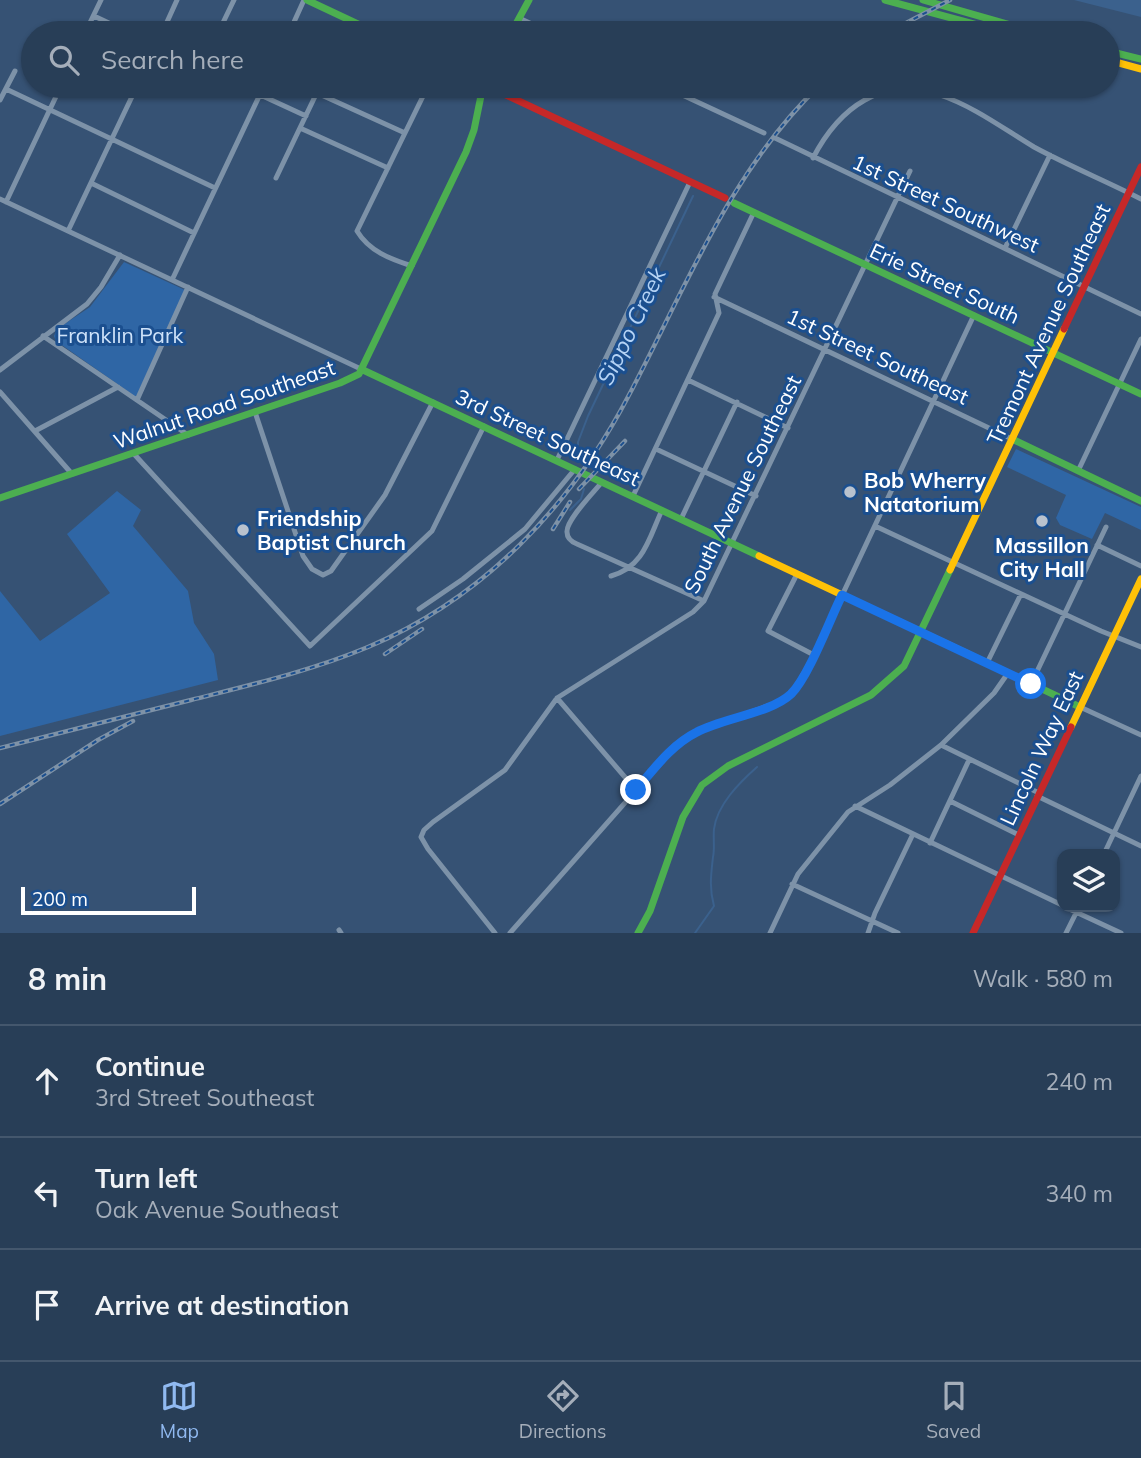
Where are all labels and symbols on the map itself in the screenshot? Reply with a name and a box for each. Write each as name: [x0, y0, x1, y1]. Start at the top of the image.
street label: 1st Street Southwest: [848, 148, 1044, 258]
street label: Tremont Avenue Southeast: [981, 199, 1115, 449]
street label: Erie Street South: [866, 237, 1024, 329]
water label: Sippo Creek: [590, 261, 672, 390]
street label: 1st Street Southeast: [783, 302, 973, 410]
park label: Franklin Park: [57, 322, 184, 348]
street label: Walnut Road Southeast: [110, 354, 338, 454]
street label: South Avenue Southeast: [678, 371, 806, 597]
street label: 3rd Street Southeast: [452, 383, 644, 491]
place label: Bob Wherry Natatorium: [864, 467, 987, 517]
marker: Bob Wherry Natatorium: [842, 484, 858, 500]
place label: Friendship Baptist Church: [257, 505, 406, 555]
marker: Massillon City Hall: [1034, 513, 1050, 529]
marker: Friendship Baptist Church: [235, 522, 251, 538]
place label: Massillon City Hall: [995, 532, 1089, 582]
street label: Lincoln Way East: [994, 667, 1088, 829]
route start: [1015, 668, 1046, 699]
route end: [620, 774, 651, 805]
scale bar: [21, 884, 196, 916]

